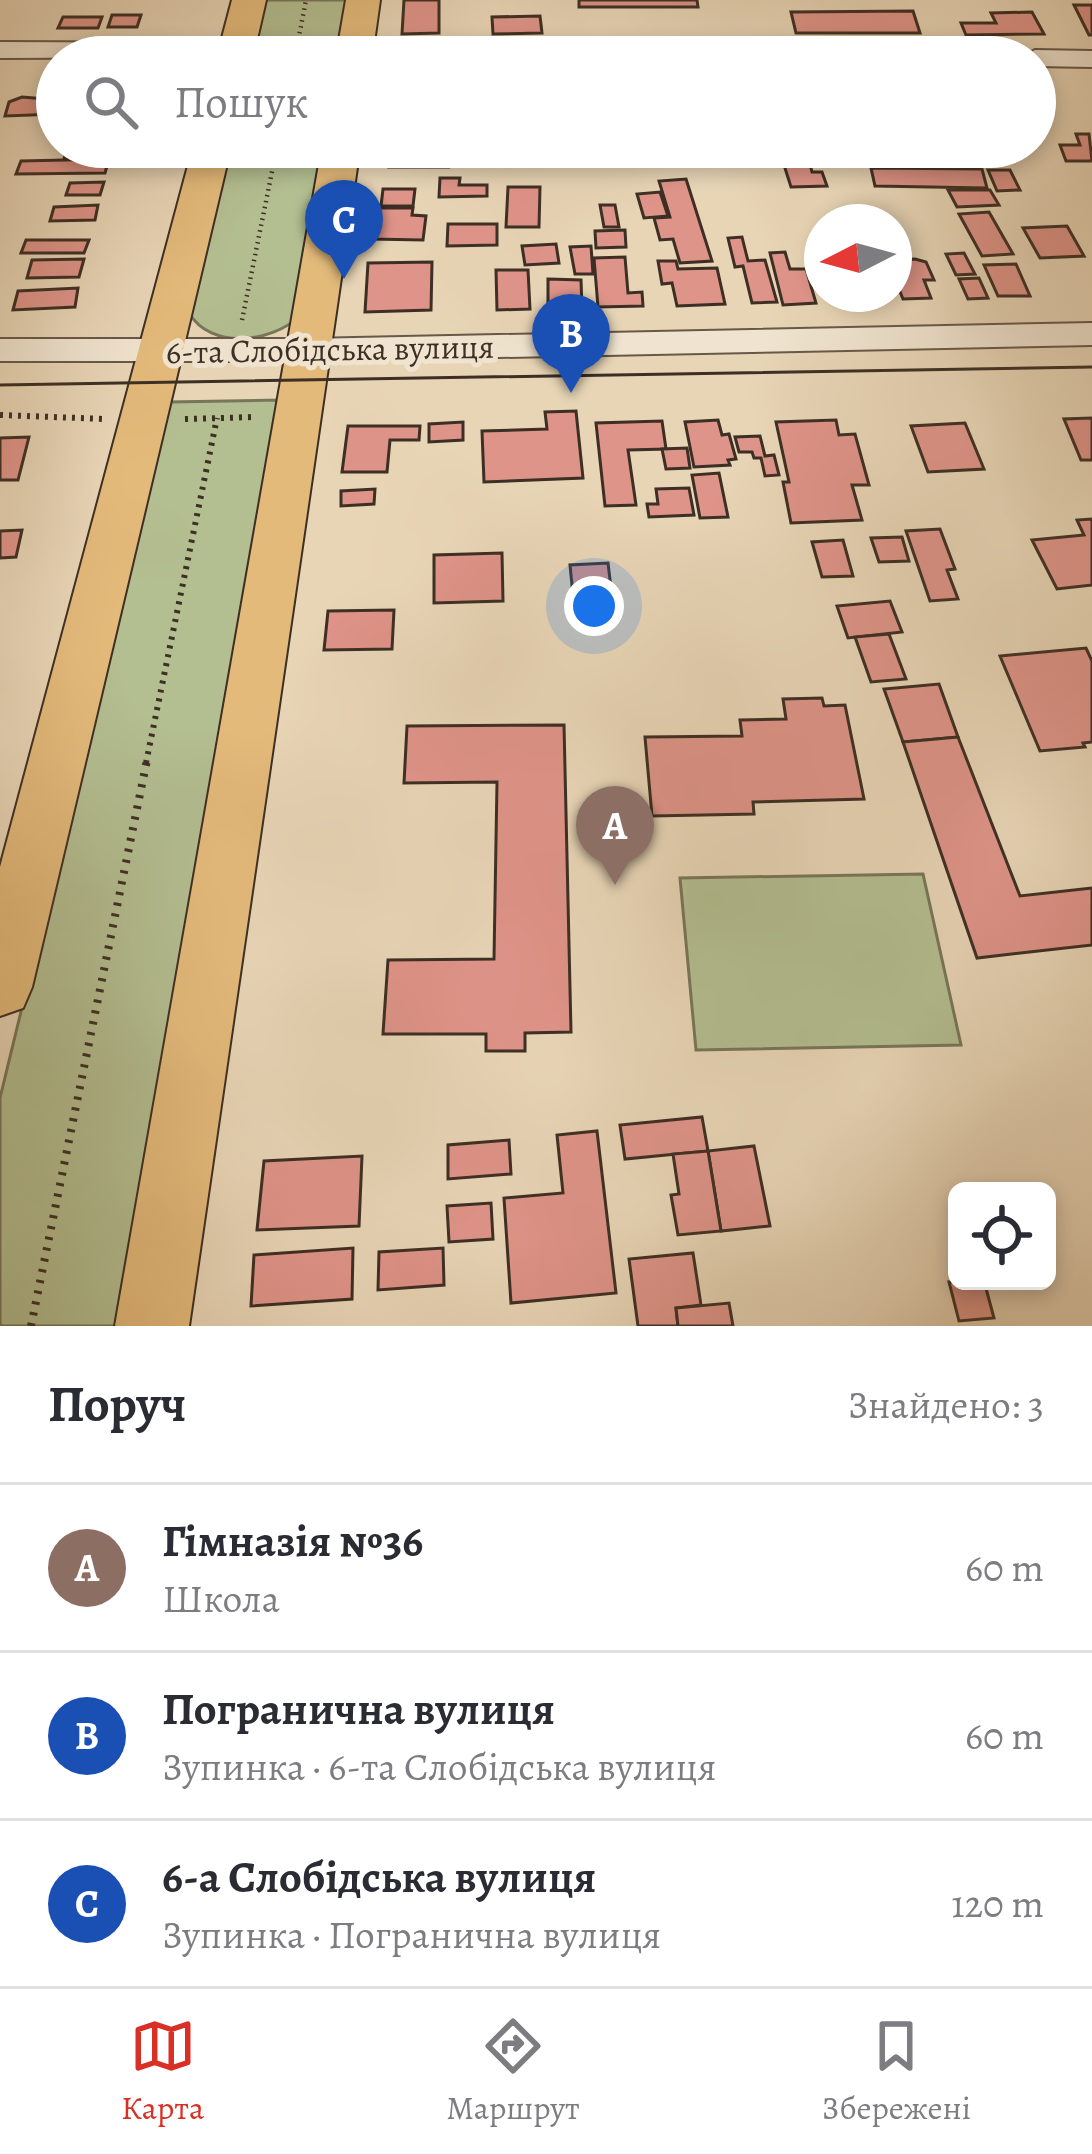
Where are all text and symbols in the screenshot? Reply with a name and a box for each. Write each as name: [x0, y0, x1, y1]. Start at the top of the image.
search box: [36, 36, 1056, 168]
icon: search: [78, 69, 144, 135]
text: Пошук: [174, 71, 308, 133]
pin: C: [305, 180, 383, 279]
north arrow: [804, 204, 912, 312]
pin: B: [532, 294, 610, 393]
street label: 6-та Слобідська вулиця: [165, 324, 495, 374]
your location: [564, 576, 624, 636]
pin: A: [576, 786, 654, 885]
map controls: [948, 1182, 1056, 1290]
button: locate: [948, 1182, 1056, 1290]
text: Поруч: [48, 1369, 186, 1439]
text: Знайдено: 3: [848, 1378, 1044, 1431]
text: Гімназія №36: [162, 1510, 423, 1572]
text: A: [75, 1541, 99, 1594]
text: 60 m: [965, 1541, 1044, 1594]
text: Школа: [162, 1572, 280, 1625]
text: Погранична вулиця: [162, 1678, 555, 1740]
text: B: [75, 1709, 99, 1762]
text: 60 m: [965, 1709, 1044, 1762]
text: Зупинка · 6-та Слобідська вулиця: [162, 1740, 716, 1793]
text: 6-а Слобідська вулиця: [162, 1846, 596, 1908]
text: C: [75, 1877, 99, 1930]
text: 120 m: [951, 1877, 1044, 1930]
text: Зупинка · Погранична вулиця: [162, 1908, 661, 1961]
tab: Карта: [121, 2013, 204, 2130]
tab: Маршрут: [446, 2013, 580, 2130]
tab: Збережені: [822, 2013, 971, 2130]

